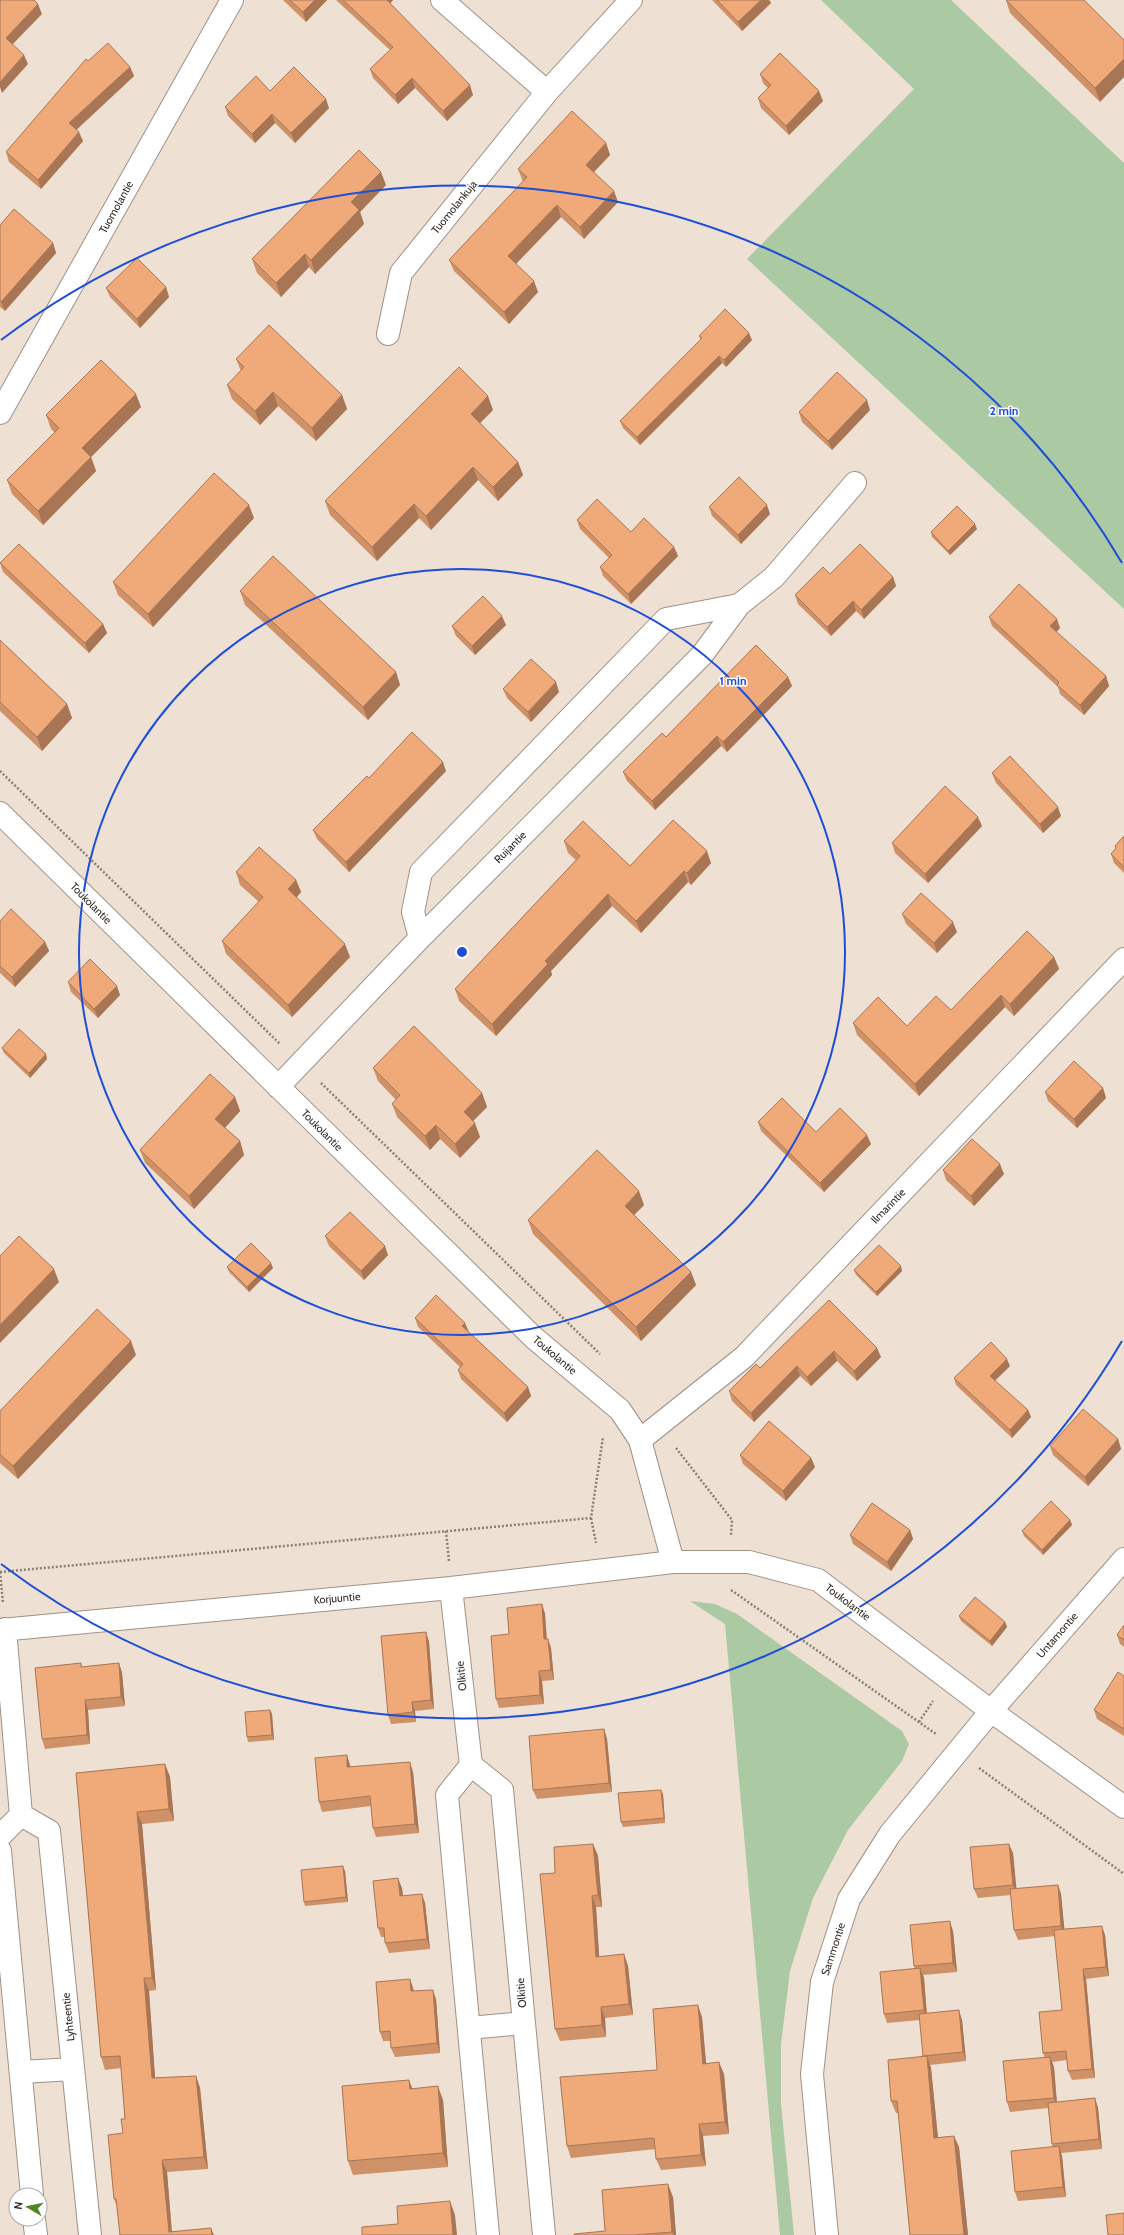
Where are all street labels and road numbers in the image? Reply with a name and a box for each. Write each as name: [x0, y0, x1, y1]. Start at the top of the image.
street label: Tuomolankuja: [428, 177, 480, 237]
street label: Tuomolantie: [96, 178, 136, 236]
street label: Ruijantie: [491, 828, 529, 866]
street label: Toukolantie: [67, 879, 115, 927]
street label: Toukolantie: [298, 1106, 346, 1154]
street label: Ilmarintie: [868, 1185, 908, 1227]
street label: Toukolantie: [530, 1333, 580, 1378]
street label: Toukolantie: [823, 1580, 874, 1624]
street label: Korjuuntie: [313, 1589, 361, 1607]
street label: Untamontie: [1033, 1609, 1081, 1661]
street label: Olkitie: [452, 1660, 470, 1692]
street label: Sammontie: [818, 1920, 848, 1977]
street label: Olkitie: [513, 1977, 529, 2009]
street label: Lyhteentie: [58, 1992, 78, 2042]

